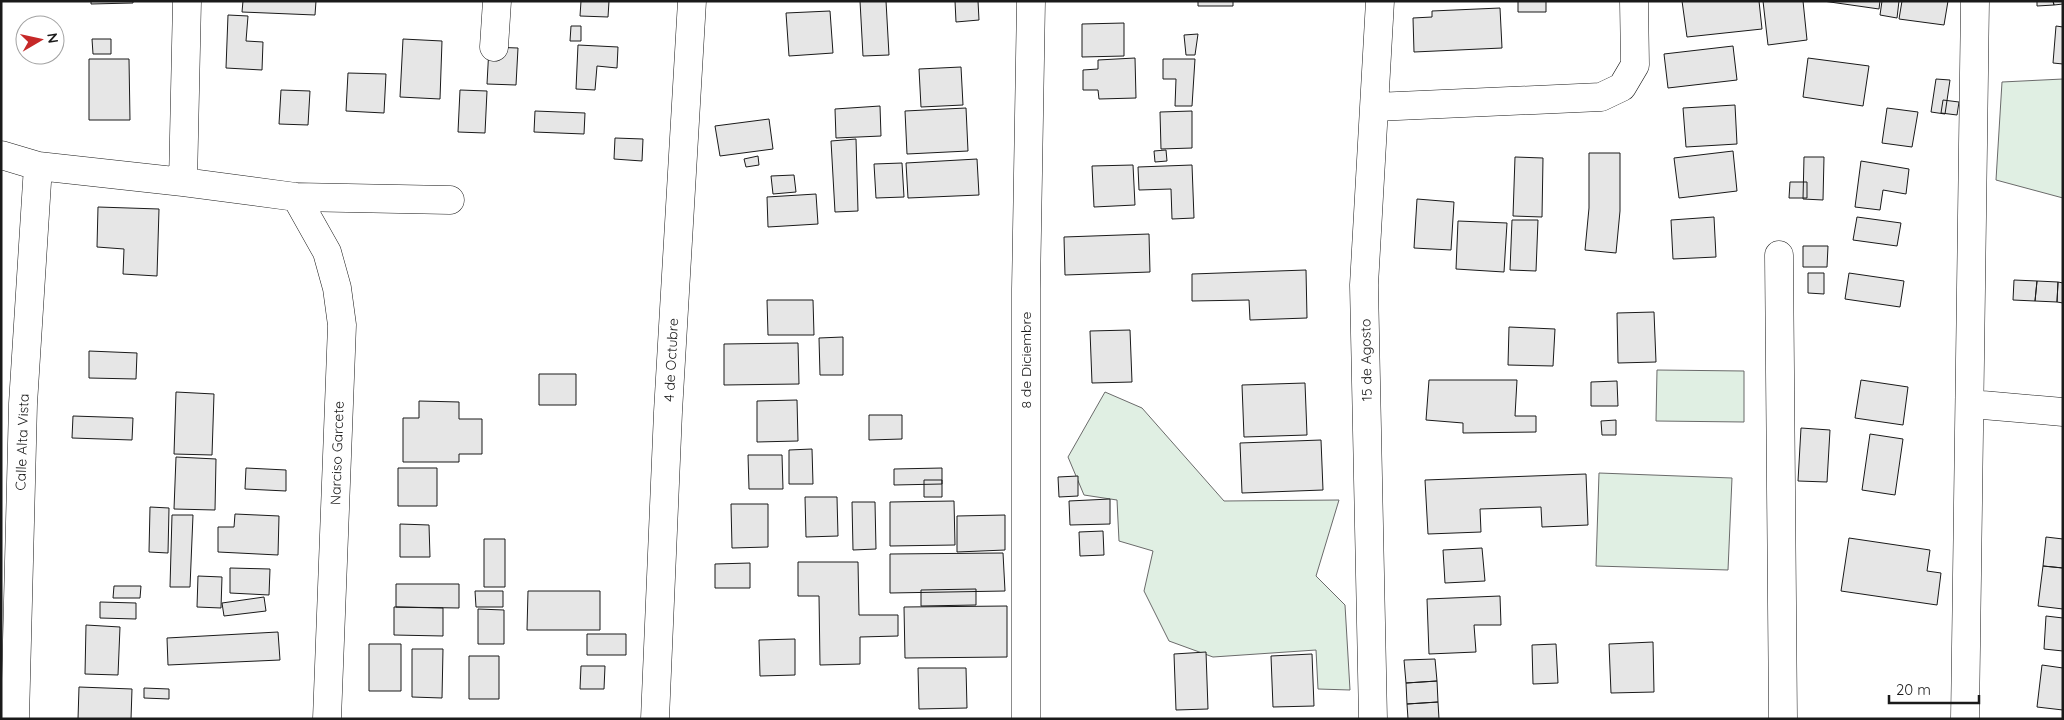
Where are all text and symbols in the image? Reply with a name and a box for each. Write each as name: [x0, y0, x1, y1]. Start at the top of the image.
north arrow: [15, 15, 65, 65]
text: N: [43, 31, 63, 44]
street label: 8 de Diciembre: [1017, 311, 1035, 409]
street label: 4 de Octubre: [660, 318, 682, 402]
street label: 15 de Agosto: [1356, 319, 1376, 401]
street label: Calle Alta Vista: [11, 393, 33, 491]
street label: Narciso Garcete: [326, 401, 348, 505]
scale bar: [1889, 672, 1979, 704]
text: 20 m: [1896, 680, 1931, 699]

